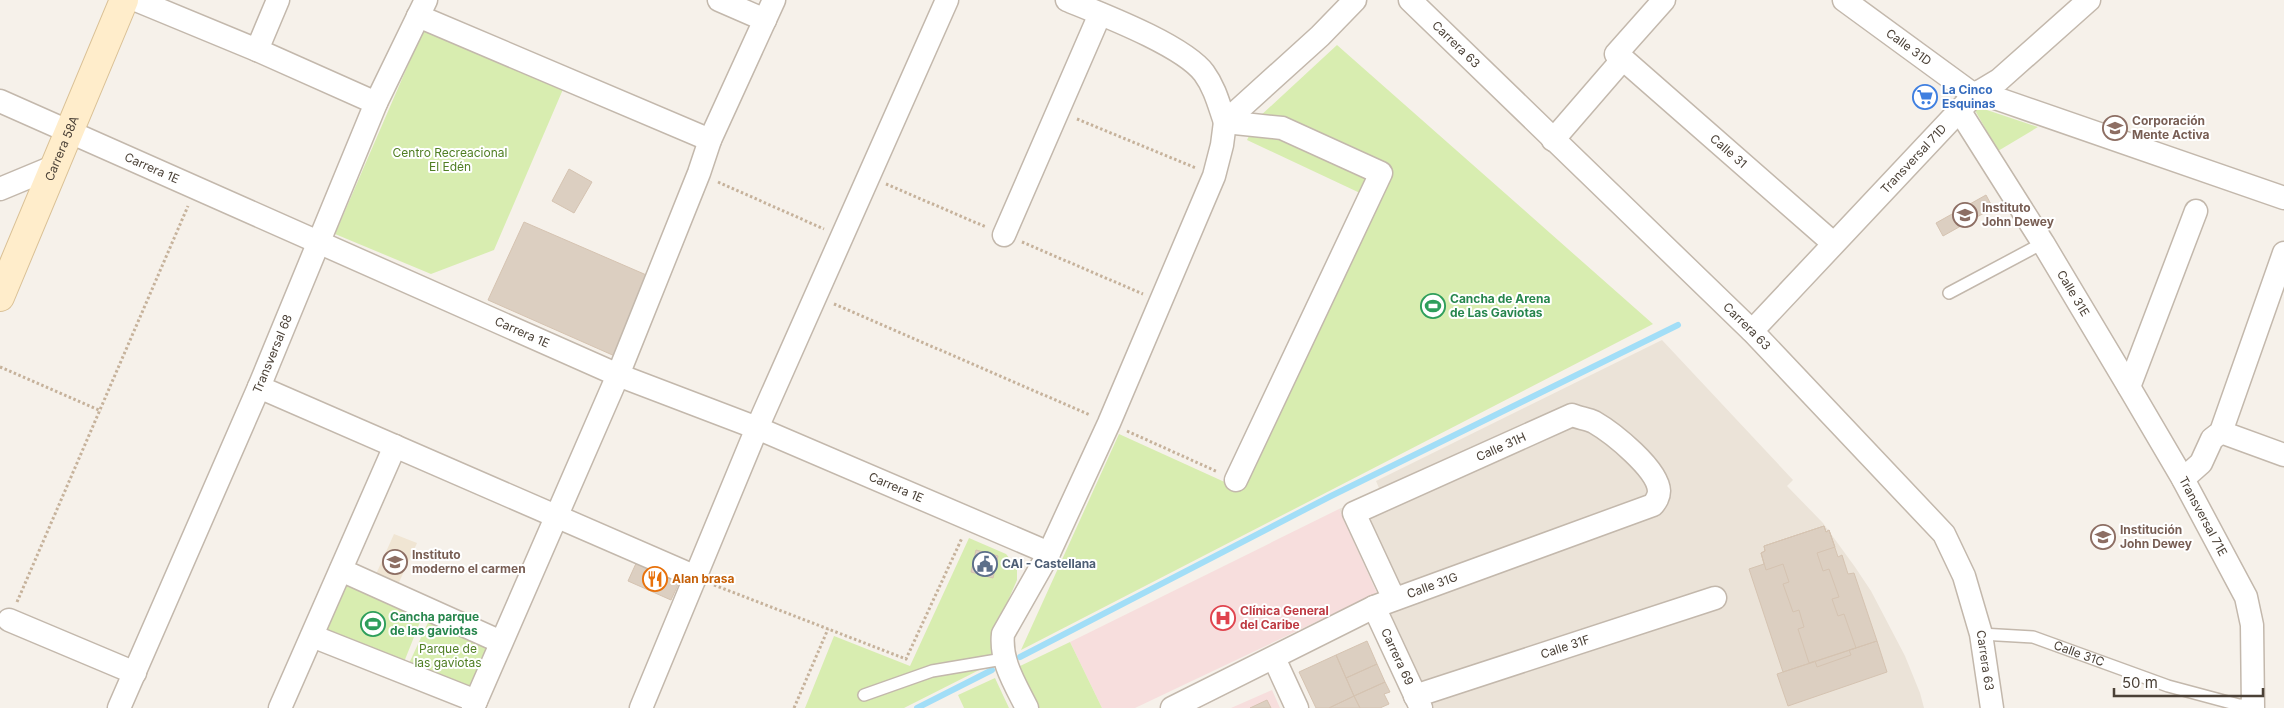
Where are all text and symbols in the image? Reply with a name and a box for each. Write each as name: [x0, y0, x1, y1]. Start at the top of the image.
street label: Carrera 63: [1429, 18, 1484, 71]
street label: Calle 31D: [1883, 25, 1935, 68]
place label: La Cinco Esquinas: [1942, 82, 1996, 111]
supermarket icon: La Cinco Esquinas: [1912, 84, 1938, 110]
street label: Carrera 58A: [41, 113, 82, 183]
place label: Corporación Mente Activa: [2132, 113, 2210, 142]
school or university icon: Corporación Mente Activa: [2102, 115, 2128, 141]
street label: Transversal 71D: [1877, 121, 1949, 197]
street label: Calle 31: [1707, 131, 1750, 171]
park label: Centro Recreacional El Edén: [393, 145, 507, 174]
street label: Carrera 1E: [122, 149, 182, 187]
place label: Instituto John Dewey: [1982, 200, 2055, 229]
school or university icon: Instituto John Dewey: [1952, 202, 1978, 228]
street label: Calle 31E: [2054, 267, 2093, 319]
place label: Cancha de Arena de Las Gaviotas: [1450, 291, 1550, 320]
sports icon: Cancha de Arena de Las Gaviotas: [1420, 293, 1446, 319]
street label: Carrera 63: [1720, 299, 1774, 353]
street label: Transversal 68: [249, 312, 295, 396]
street label: Carrera 1E: [492, 313, 552, 351]
street label: Calle 31H: [1474, 429, 1528, 464]
street label: Carrera 1E: [866, 469, 926, 505]
street label: Transversal 71E: [2176, 474, 2231, 558]
place label: Institución John Dewey: [2120, 522, 2193, 551]
school or university icon: Institución John Dewey: [2090, 524, 2116, 550]
place label: Instituto moderno el carmen: [412, 547, 526, 576]
school or university icon: Instituto moderno el carmen: [382, 549, 408, 575]
public building icon: CAI - Castellana: [972, 551, 998, 577]
place label: CAI - Castellana: [1002, 556, 1096, 571]
restaurant icon: Alan brasa: [642, 566, 668, 592]
street label: Calle 31G: [1405, 569, 1460, 601]
place label: Alan brasa: [672, 571, 734, 586]
place label: Clínica General del Caribe: [1240, 603, 1329, 632]
hospital icon: Clínica General del Caribe: [1210, 605, 1236, 631]
place label: Cancha parque de las gaviotas: [390, 609, 479, 638]
sports icon: Cancha parque de las gaviotas: [360, 611, 386, 637]
street label: Carrera 69: [1378, 626, 1417, 688]
street label: Carrera 63: [1974, 629, 1997, 692]
street label: Calle 31F: [1538, 631, 1592, 662]
street label: Calle 31C: [2052, 637, 2107, 669]
park label: Parque de las gaviotas: [414, 641, 482, 670]
scale bar: [2114, 666, 2263, 698]
text: 50 m: [2122, 673, 2158, 692]

